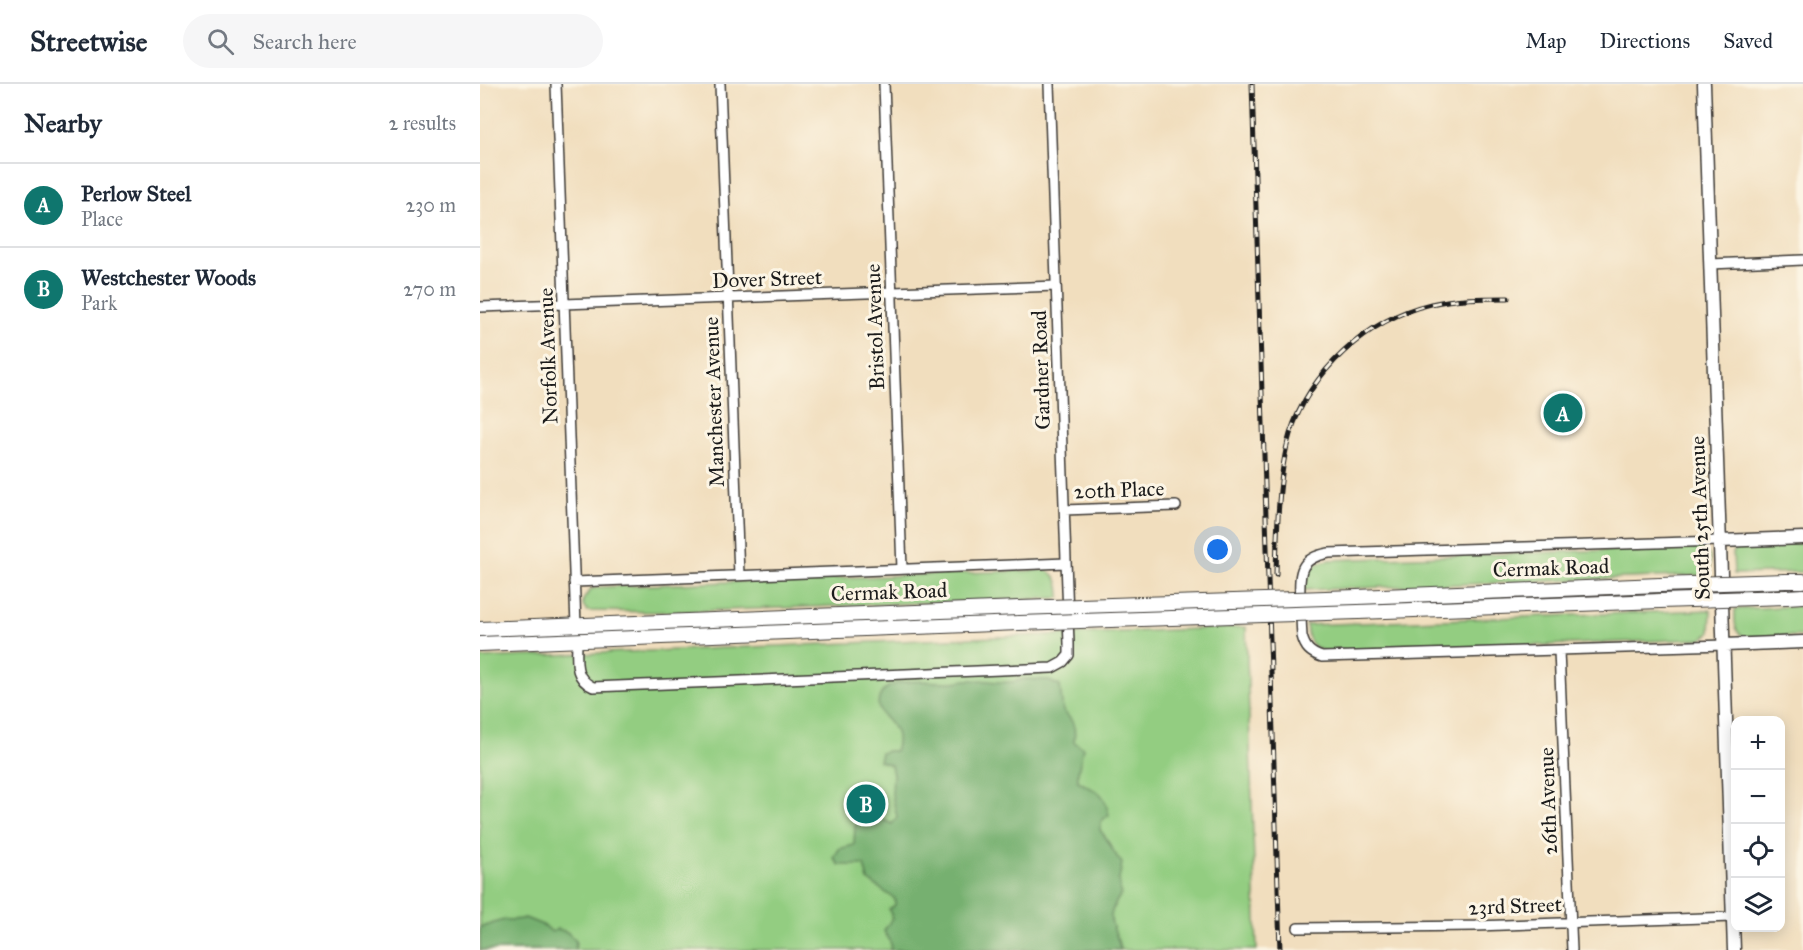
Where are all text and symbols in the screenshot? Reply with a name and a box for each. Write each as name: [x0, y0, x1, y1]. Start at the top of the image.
search box: [183, 14, 603, 68]
text: Streetwise: [30, 24, 147, 59]
icon: search: [204, 25, 237, 58]
text: Search here: [252, 28, 357, 55]
text: Map: [1526, 28, 1567, 54]
text: Directions: [1600, 28, 1690, 54]
text: Saved: [1723, 28, 1773, 54]
text: Nearby: [24, 107, 102, 139]
text: 2 results: [388, 111, 456, 135]
text: Perlow Steel: [81, 180, 191, 207]
text: A: [37, 193, 50, 217]
text: 230 m: [405, 193, 456, 217]
text: Place: [81, 207, 123, 231]
street label: Bristol Avenue: [860, 263, 890, 391]
text: Westchester Woods: [81, 264, 256, 291]
street label: Dover Street: [711, 264, 823, 294]
text: B: [37, 277, 50, 301]
text: 270 m: [403, 277, 456, 301]
street label: Norfolk Avenue: [533, 287, 563, 425]
text: Park: [81, 291, 117, 315]
street label: Gardner Road: [1026, 309, 1056, 430]
street label: Manchester Avenue: [698, 316, 730, 488]
pin: A: [1544, 390, 1582, 436]
street label: South 25th Avenue: [1684, 435, 1716, 601]
street label: 20th Place: [1073, 475, 1165, 505]
your location: [1203, 535, 1232, 564]
street label: Cermak Road: [1492, 553, 1610, 583]
street label: Cermak Road: [830, 577, 948, 607]
map controls: [1731, 716, 1785, 932]
button: +: [1731, 716, 1785, 770]
street label: 26th Avenue: [1533, 746, 1563, 855]
button: −: [1731, 770, 1785, 824]
pin: B: [846, 782, 886, 826]
button: locate: [1731, 824, 1785, 878]
button: layers: [1731, 878, 1785, 932]
street label: 23rd Street: [1468, 891, 1563, 921]

